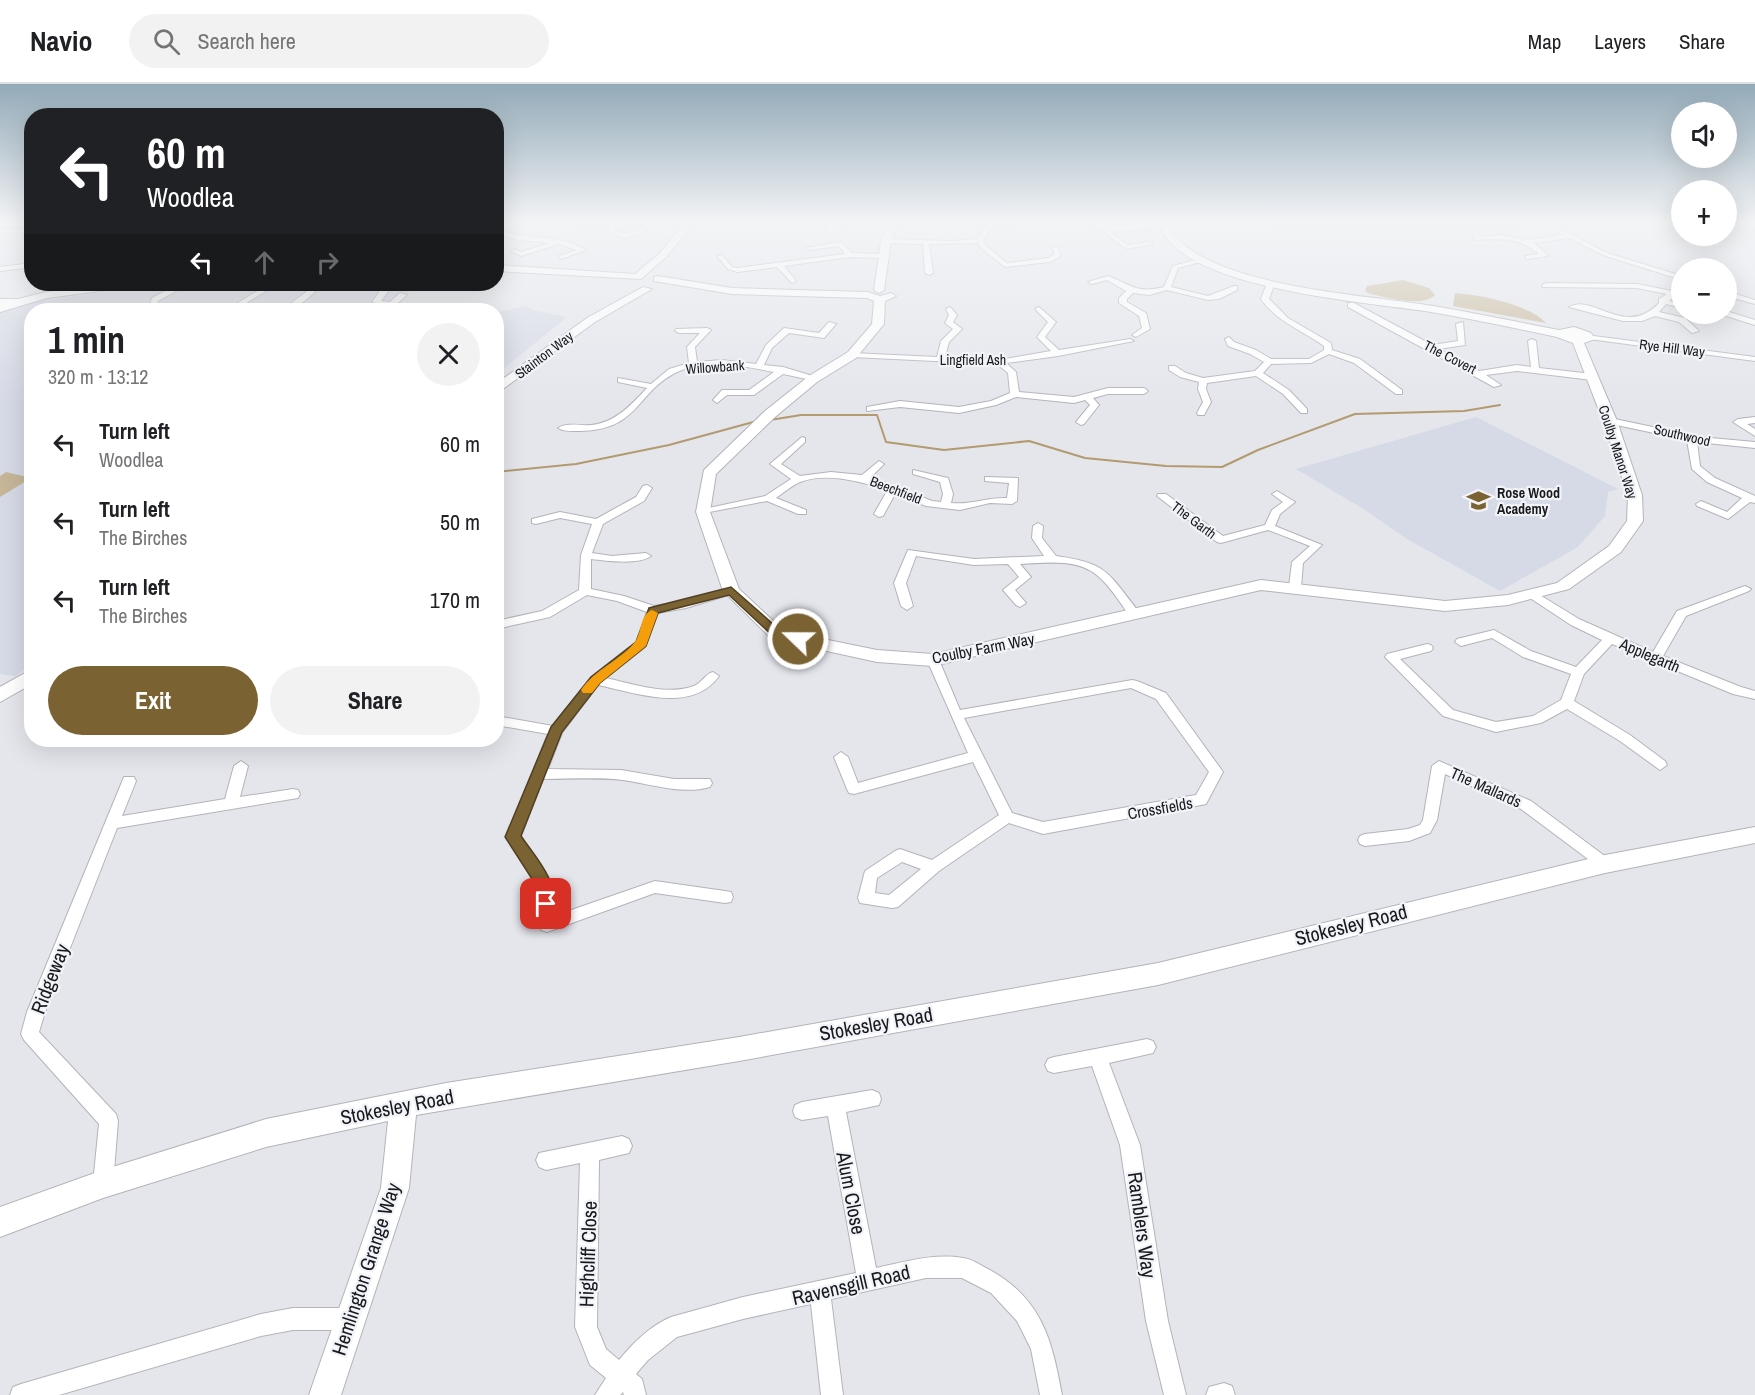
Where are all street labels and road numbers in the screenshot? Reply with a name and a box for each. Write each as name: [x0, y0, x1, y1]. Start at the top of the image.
street label: Stainton Way: [511, 327, 577, 383]
street label: Rye Hill Way: [1638, 335, 1706, 361]
street label: The Covert: [1421, 336, 1479, 378]
street label: Lingfield Ash: [940, 351, 1006, 369]
street label: Willowbank: [685, 356, 745, 378]
street label: Coulby Manor Way: [1594, 403, 1642, 501]
street label: Southwood: [1652, 420, 1712, 450]
street label: Beechfield: [867, 472, 925, 508]
street label: The Garth: [1168, 497, 1220, 543]
street label: Coulby Farm Way: [930, 627, 1037, 669]
street label: Applegarth: [1616, 632, 1684, 678]
street label: The Mallards: [1447, 762, 1525, 812]
street label: Crossfields: [1126, 791, 1194, 825]
street label: Stokesley Road: [1292, 898, 1410, 952]
street label: Ridgeway: [24, 939, 75, 1018]
street label: Stokesley Road: [817, 1000, 935, 1047]
street label: Stokesley Road: [338, 1082, 456, 1131]
street label: Alum Close: [830, 1148, 873, 1237]
street label: Ramblers Way: [1122, 1170, 1163, 1281]
street label: Hemlington Grange Way: [325, 1178, 406, 1359]
street label: Highcliff Close: [572, 1200, 603, 1308]
street label: Ravensgill Road: [789, 1258, 913, 1311]

